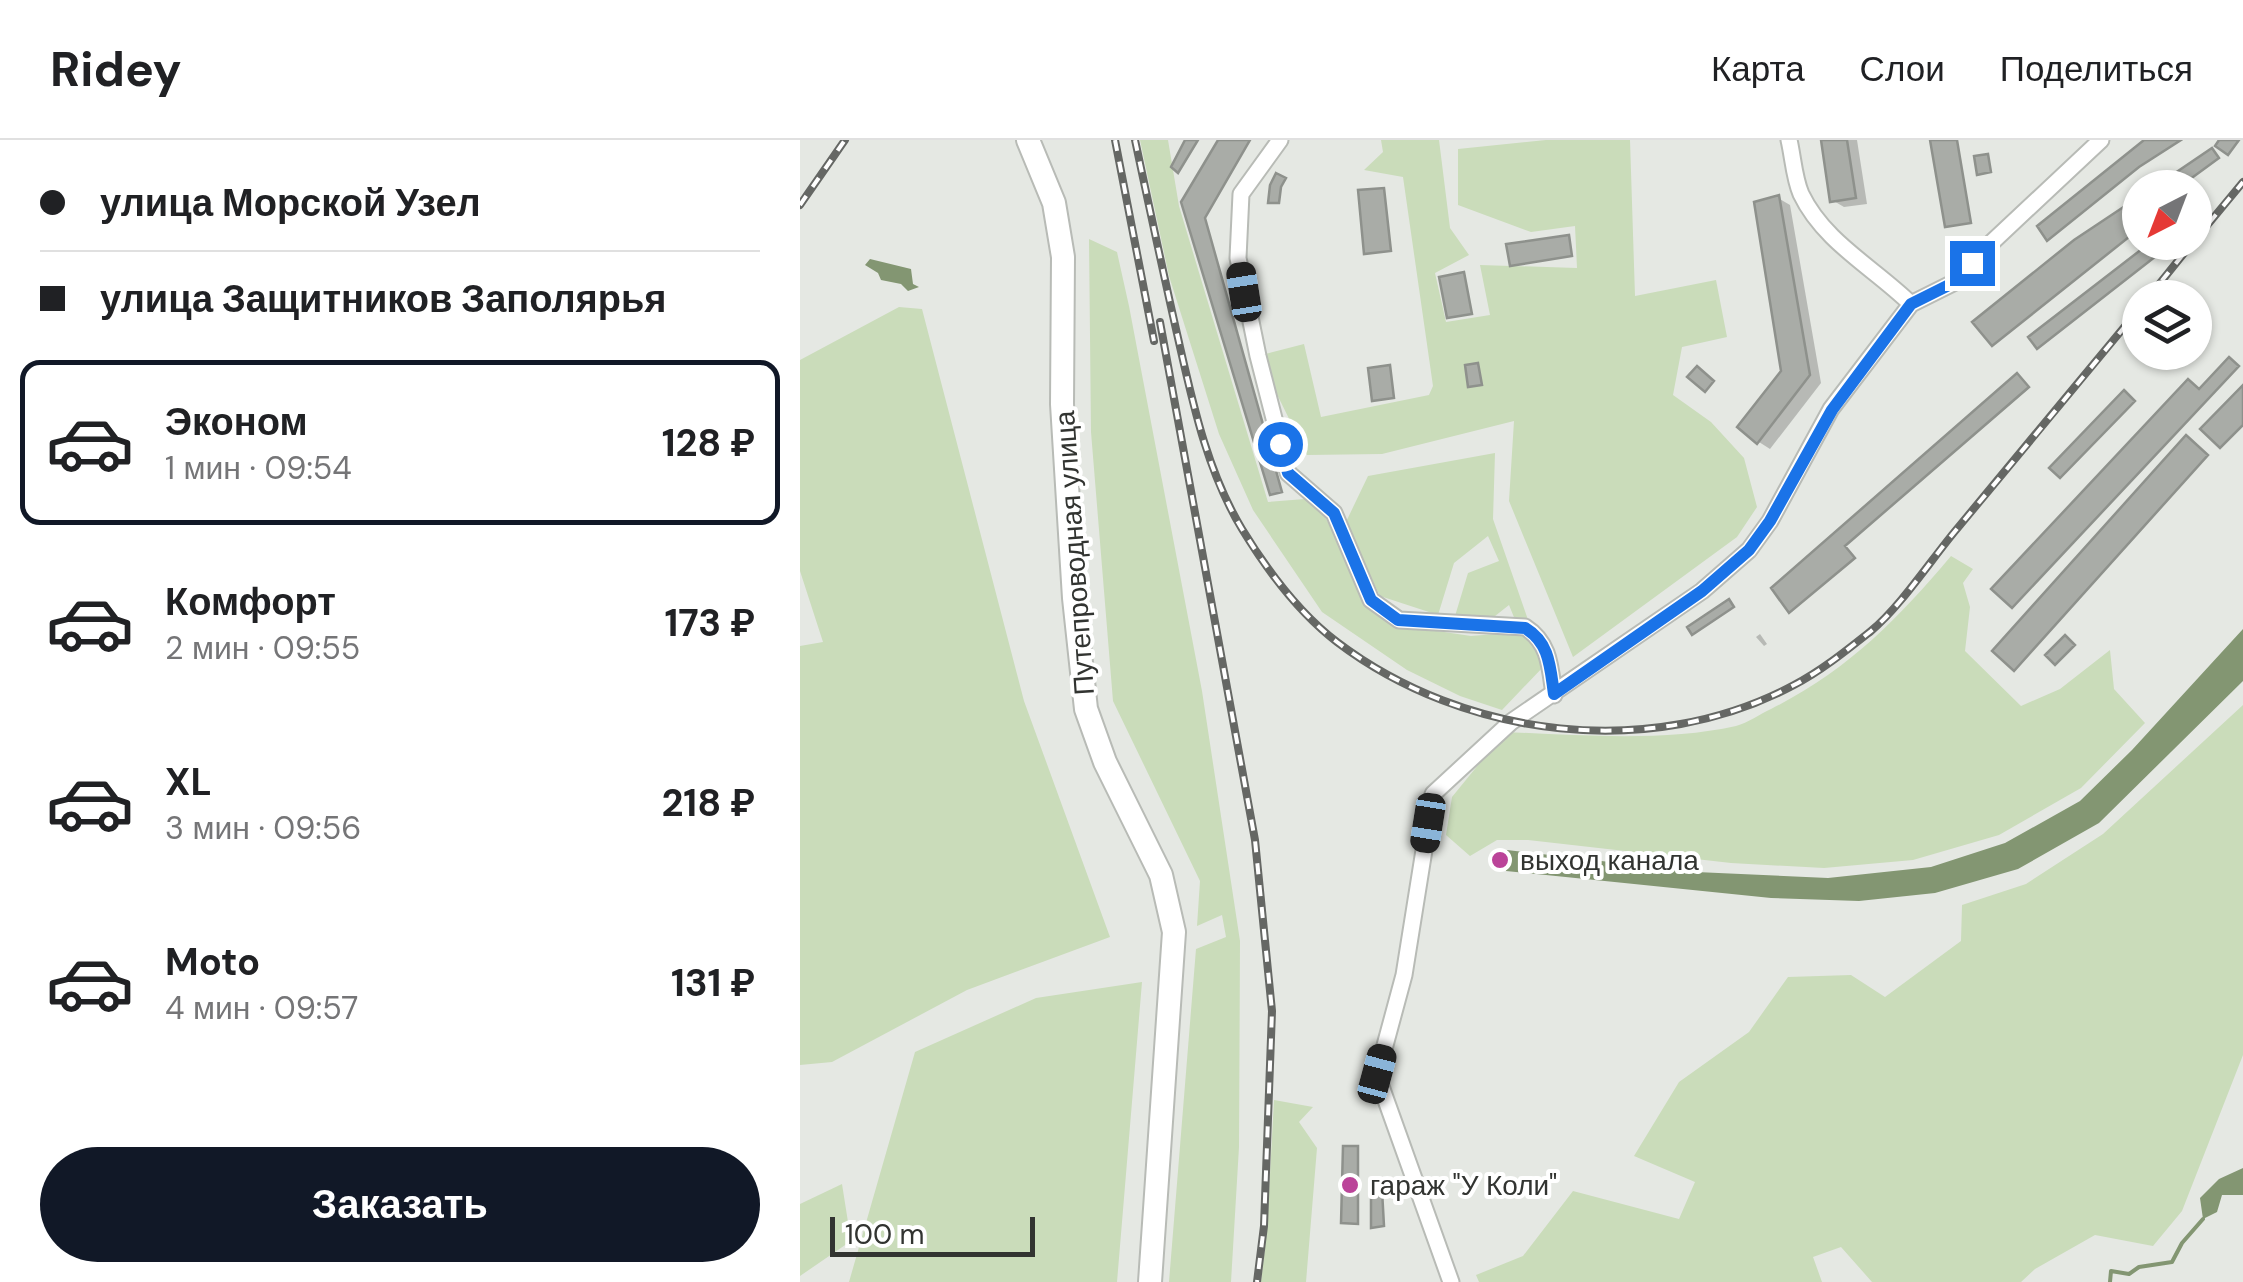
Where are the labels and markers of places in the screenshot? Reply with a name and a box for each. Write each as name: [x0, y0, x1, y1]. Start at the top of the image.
place label: выход канала: [1520, 842, 1699, 879]
marker: выход канала: [1489, 849, 1511, 871]
place label: гараж "У Коли": [1370, 1167, 1557, 1204]
marker: гараж "У Коли": [1339, 1174, 1361, 1196]

